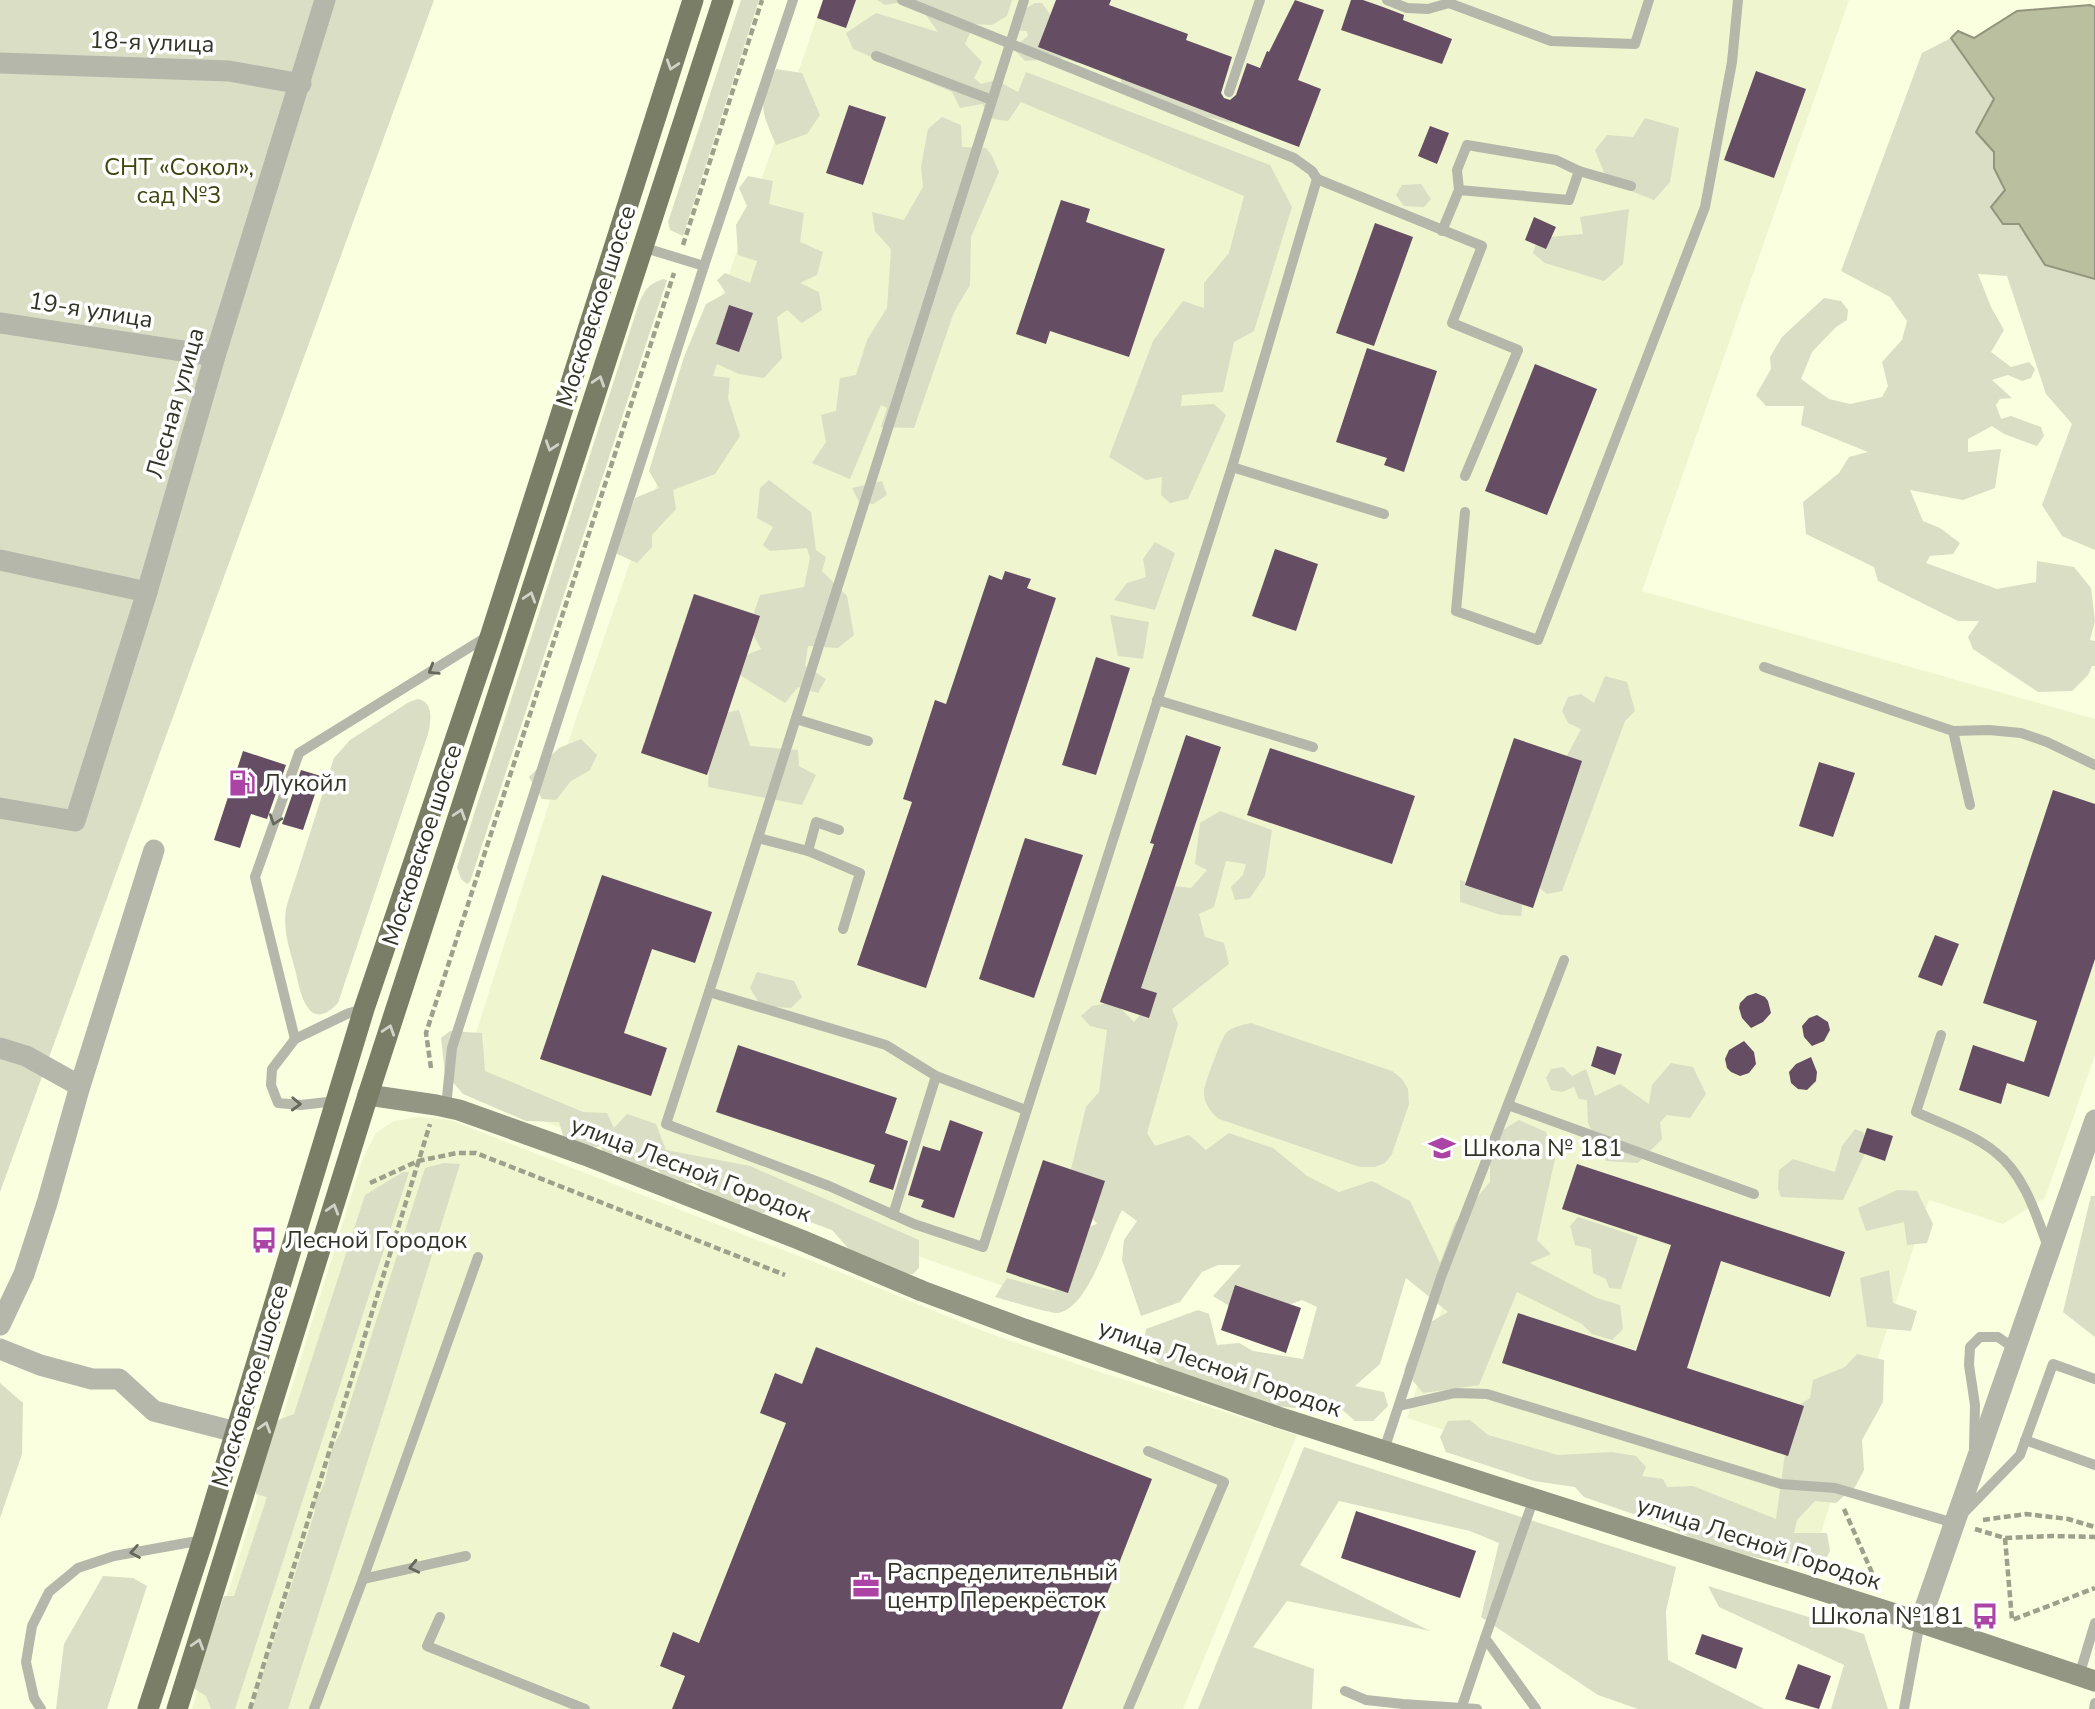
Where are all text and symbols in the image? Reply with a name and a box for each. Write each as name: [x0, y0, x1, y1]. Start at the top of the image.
street label: 18-я улица: [89, 24, 215, 60]
one-way arrow: [666, 58, 680, 71]
park label: СНТ «Сокол», сад №3: [104, 151, 254, 211]
street label: Московское шоссе: [548, 201, 644, 411]
street label: 19-я улица: [27, 284, 155, 336]
street label: Лесная улица: [138, 324, 212, 482]
one-way arrow: [591, 375, 606, 387]
one-way arrow: [544, 440, 559, 452]
one-way arrow: [521, 592, 536, 604]
one-way arrow: [427, 662, 440, 675]
street label: Московское шоссе: [374, 740, 470, 950]
place label: Лукойл: [263, 767, 347, 799]
fuel station icon: Лукойл: [227, 768, 257, 798]
one-way arrow: [451, 808, 466, 820]
one-way arrow: [269, 813, 283, 825]
one-way arrow: [381, 1025, 396, 1037]
one-way arrow: [290, 1096, 301, 1111]
street label: улица Лесной Городок: [566, 1108, 816, 1230]
place label: Школа № 181: [1463, 1132, 1622, 1164]
school or university icon: Школа № 181: [1427, 1133, 1457, 1163]
one-way arrow: [325, 1204, 339, 1216]
place label: Лесной Городок: [285, 1224, 467, 1256]
bus stop icon: Лесной Городок: [249, 1225, 279, 1255]
street label: Московское шоссе: [204, 1281, 296, 1491]
street label: улица Лесной Городок: [1094, 1311, 1346, 1425]
one-way arrow: [257, 1421, 272, 1433]
street label: улица Лесной Городок: [1633, 1488, 1886, 1598]
one-way arrow: [130, 1544, 141, 1559]
place label: Распределительный центр Перекрёсток: [887, 1556, 1118, 1616]
one-way arrow: [408, 1558, 420, 1573]
office icon: Распределительный центр Перекрёсток: [851, 1571, 881, 1601]
place label: Школа №181: [1811, 1600, 1964, 1632]
bus stop icon: Школа №181: [1970, 1601, 2000, 1631]
one-way arrow: [189, 1638, 204, 1650]

